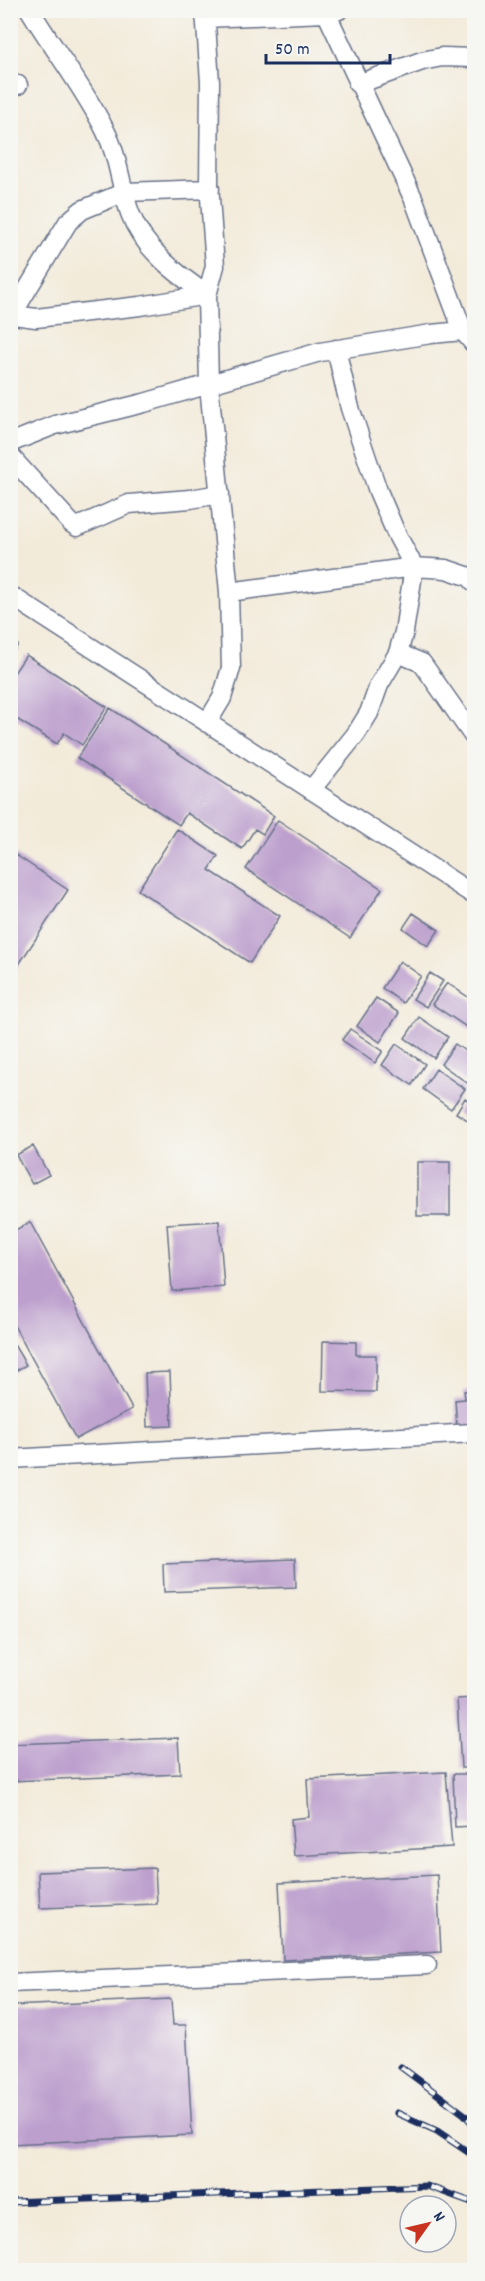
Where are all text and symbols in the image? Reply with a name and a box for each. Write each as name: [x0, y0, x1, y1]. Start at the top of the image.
scale bar: [266, 27, 390, 65]
text: 50 m: [275, 38, 310, 63]
north arrow: [398, 2194, 458, 2254]
text: N: [427, 2207, 450, 2227]

